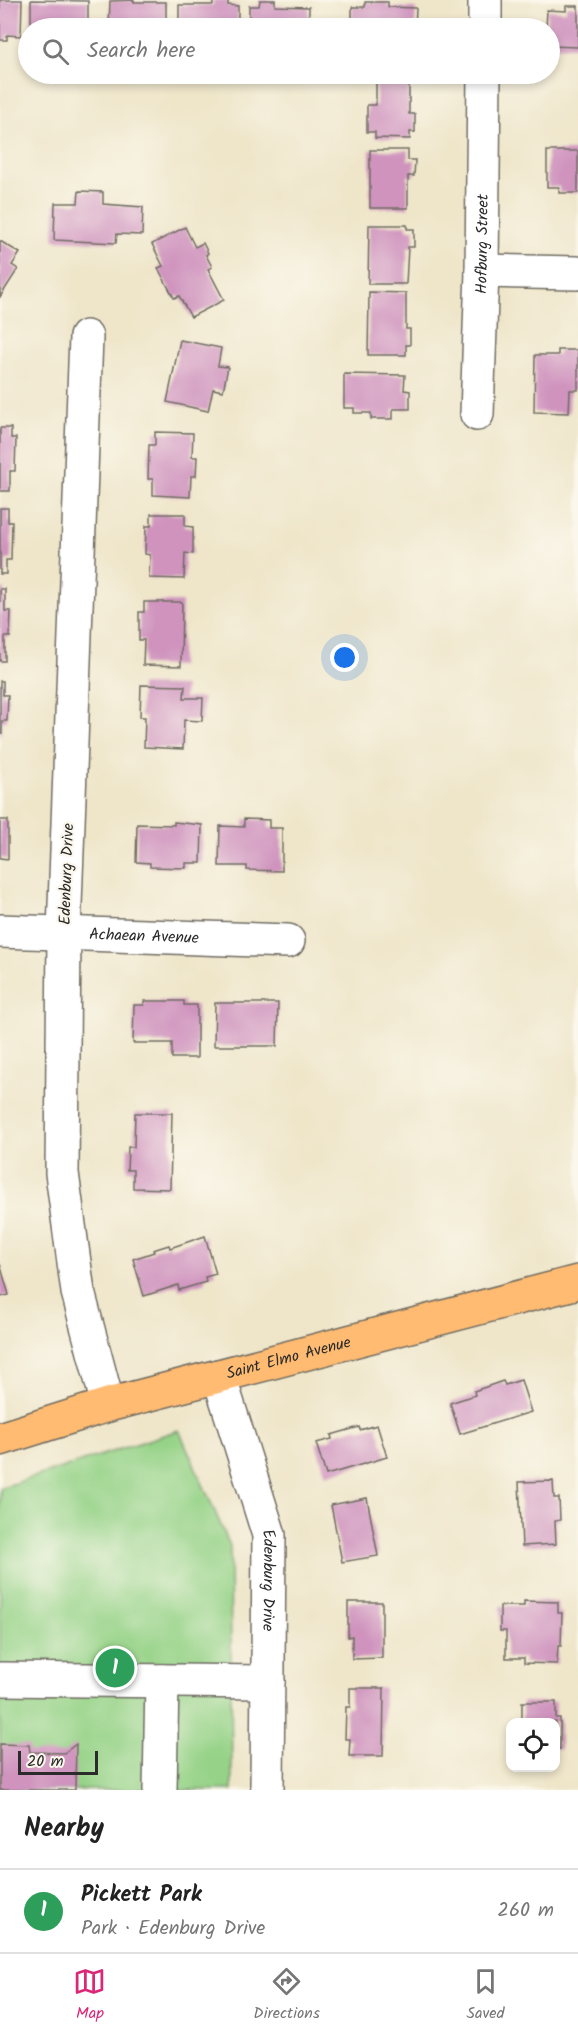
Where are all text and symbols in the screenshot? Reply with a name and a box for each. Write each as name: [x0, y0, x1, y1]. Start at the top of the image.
search box: [18, 18, 560, 84]
text: Search here: [87, 34, 195, 69]
icon: search: [39, 35, 72, 68]
street label: Hofburg Street: [469, 193, 495, 295]
your location: [330, 643, 359, 672]
street label: Edenburg Drive: [53, 823, 81, 925]
street label: Achaean Avenue: [89, 922, 199, 950]
street label: Saint Elmo Avenue: [224, 1329, 354, 1386]
street label: Edenburg Drive: [255, 1526, 282, 1631]
pin: 1: [96, 1646, 134, 1690]
map controls: [506, 1718, 560, 1772]
button: locate: [506, 1718, 560, 1772]
scale bar: [18, 1748, 98, 1776]
text: 20 m: [27, 1749, 63, 1774]
text: Nearby: [24, 1808, 104, 1850]
text: Pickett Park: [81, 1878, 202, 1913]
text: 1: [40, 1895, 47, 1927]
text: 260 m: [497, 1895, 554, 1927]
text: Park · Edenburg Drive: [81, 1913, 265, 1945]
tab: Map: [73, 1965, 106, 2026]
tab: Directions: [253, 1965, 320, 2026]
tab: Saved: [467, 1965, 505, 2026]

